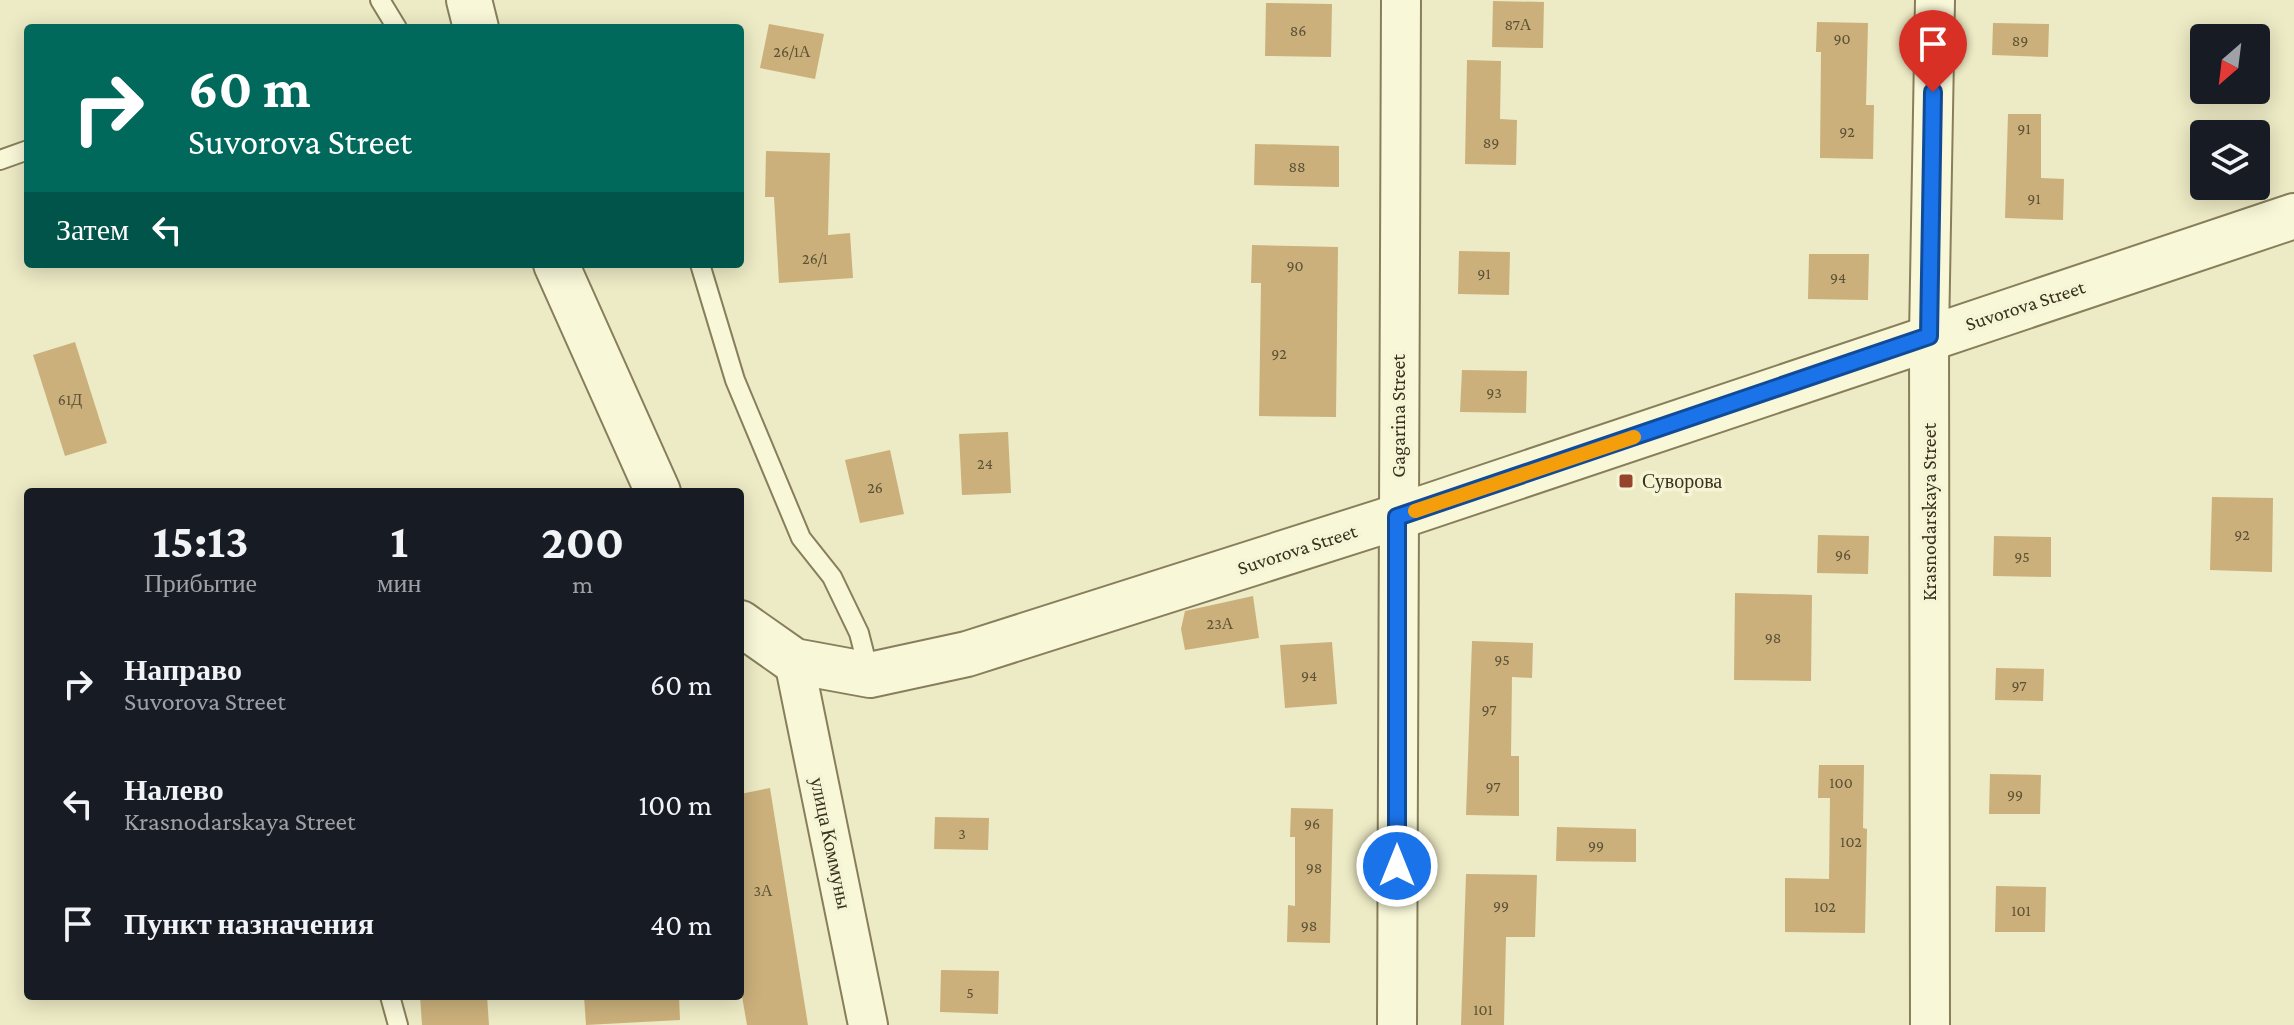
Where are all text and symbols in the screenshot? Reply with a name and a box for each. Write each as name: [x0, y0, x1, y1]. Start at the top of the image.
pin: [1899, 10, 1967, 92]
house number: 87А: [1505, 16, 1532, 33]
house number: 86: [1290, 22, 1306, 39]
icon: arrive: [1911, 22, 1955, 66]
north arrow: [2190, 24, 2270, 104]
map controls: [2190, 24, 2270, 200]
house number: 90: [1833, 30, 1851, 47]
house number: 89: [2012, 32, 2028, 49]
house number: 26/1А: [773, 43, 811, 60]
icon: right: [56, 56, 160, 160]
text: 60 m: [188, 57, 311, 119]
house number: 91: [2017, 120, 2031, 137]
button: layers: [2190, 120, 2270, 200]
text: Suvorova Street: [188, 122, 412, 162]
house number: 92: [1839, 123, 1855, 140]
house number: 89: [1483, 134, 1499, 151]
house number: 88: [1288, 158, 1306, 175]
house number: 91: [2027, 190, 2041, 207]
icon: left: [145, 208, 189, 252]
text: Затем: [56, 213, 129, 246]
house number: 26/1: [802, 250, 828, 267]
house number: 90: [1286, 257, 1304, 274]
house number: 91: [1477, 265, 1491, 282]
house number: 94: [1830, 269, 1846, 286]
street label: Suvorova Street: [1962, 275, 2088, 335]
house number: 92: [1271, 345, 1287, 362]
street label: Gagarina Street: [1387, 354, 1410, 478]
house number: 93: [1486, 384, 1502, 401]
house number: 61Д: [58, 391, 82, 409]
street label: Krasnodarskaya Street: [1918, 423, 1941, 601]
house number: 24: [977, 455, 993, 472]
place label: Суворова: [1642, 470, 1722, 493]
marker: Суворова: [1617, 472, 1635, 490]
house number: 26: [867, 479, 883, 496]
text: 15:13: [152, 514, 249, 567]
text: 1: [390, 514, 408, 567]
text: 200: [541, 515, 624, 568]
street label: Suvorova Street: [1234, 519, 1360, 579]
house number: 92: [2234, 526, 2250, 543]
house number: 96: [1835, 546, 1851, 563]
house number: 95: [2014, 548, 2030, 565]
text: Прибытие: [144, 569, 257, 598]
text: мин: [377, 569, 421, 598]
text: m: [572, 570, 593, 599]
house number: 23А: [1207, 615, 1234, 632]
house number: 98: [1765, 629, 1781, 646]
house number: 95: [1494, 651, 1510, 668]
text: Направо: [124, 653, 242, 686]
icon: right: [56, 662, 100, 706]
house number: 94: [1301, 667, 1317, 684]
text: 60 m: [650, 668, 712, 701]
house number: 97: [2011, 677, 2027, 694]
text: Suvorova Street: [124, 687, 286, 716]
house number: 97: [1481, 701, 1497, 718]
text: Налево: [124, 773, 224, 806]
house number: 100: [1829, 774, 1853, 791]
street label: улица Коммуны: [805, 775, 856, 911]
house number: 97: [1485, 778, 1501, 795]
icon: left: [56, 782, 100, 826]
house number: 99: [2007, 786, 2023, 803]
text: 100 m: [638, 788, 712, 821]
text: Krasnodarskaya Street: [124, 807, 356, 836]
house number: 96: [1304, 815, 1320, 832]
position arrow: [1355, 824, 1439, 908]
house number: 3: [958, 825, 966, 842]
house number: 102: [1840, 833, 1862, 850]
house number: 99: [1588, 837, 1604, 854]
house number: 98: [1306, 859, 1322, 876]
house number: 3А: [753, 882, 773, 899]
house number: 99: [1493, 897, 1509, 914]
house number: 102: [1814, 898, 1836, 915]
icon: arrive: [56, 902, 100, 946]
house number: 101: [2011, 902, 2031, 919]
text: Пункт назначения: [124, 907, 374, 940]
text: 40 m: [650, 908, 712, 941]
house number: 98: [1301, 917, 1317, 934]
house number: 5: [966, 984, 974, 1001]
house number: 101: [1473, 1001, 1493, 1018]

